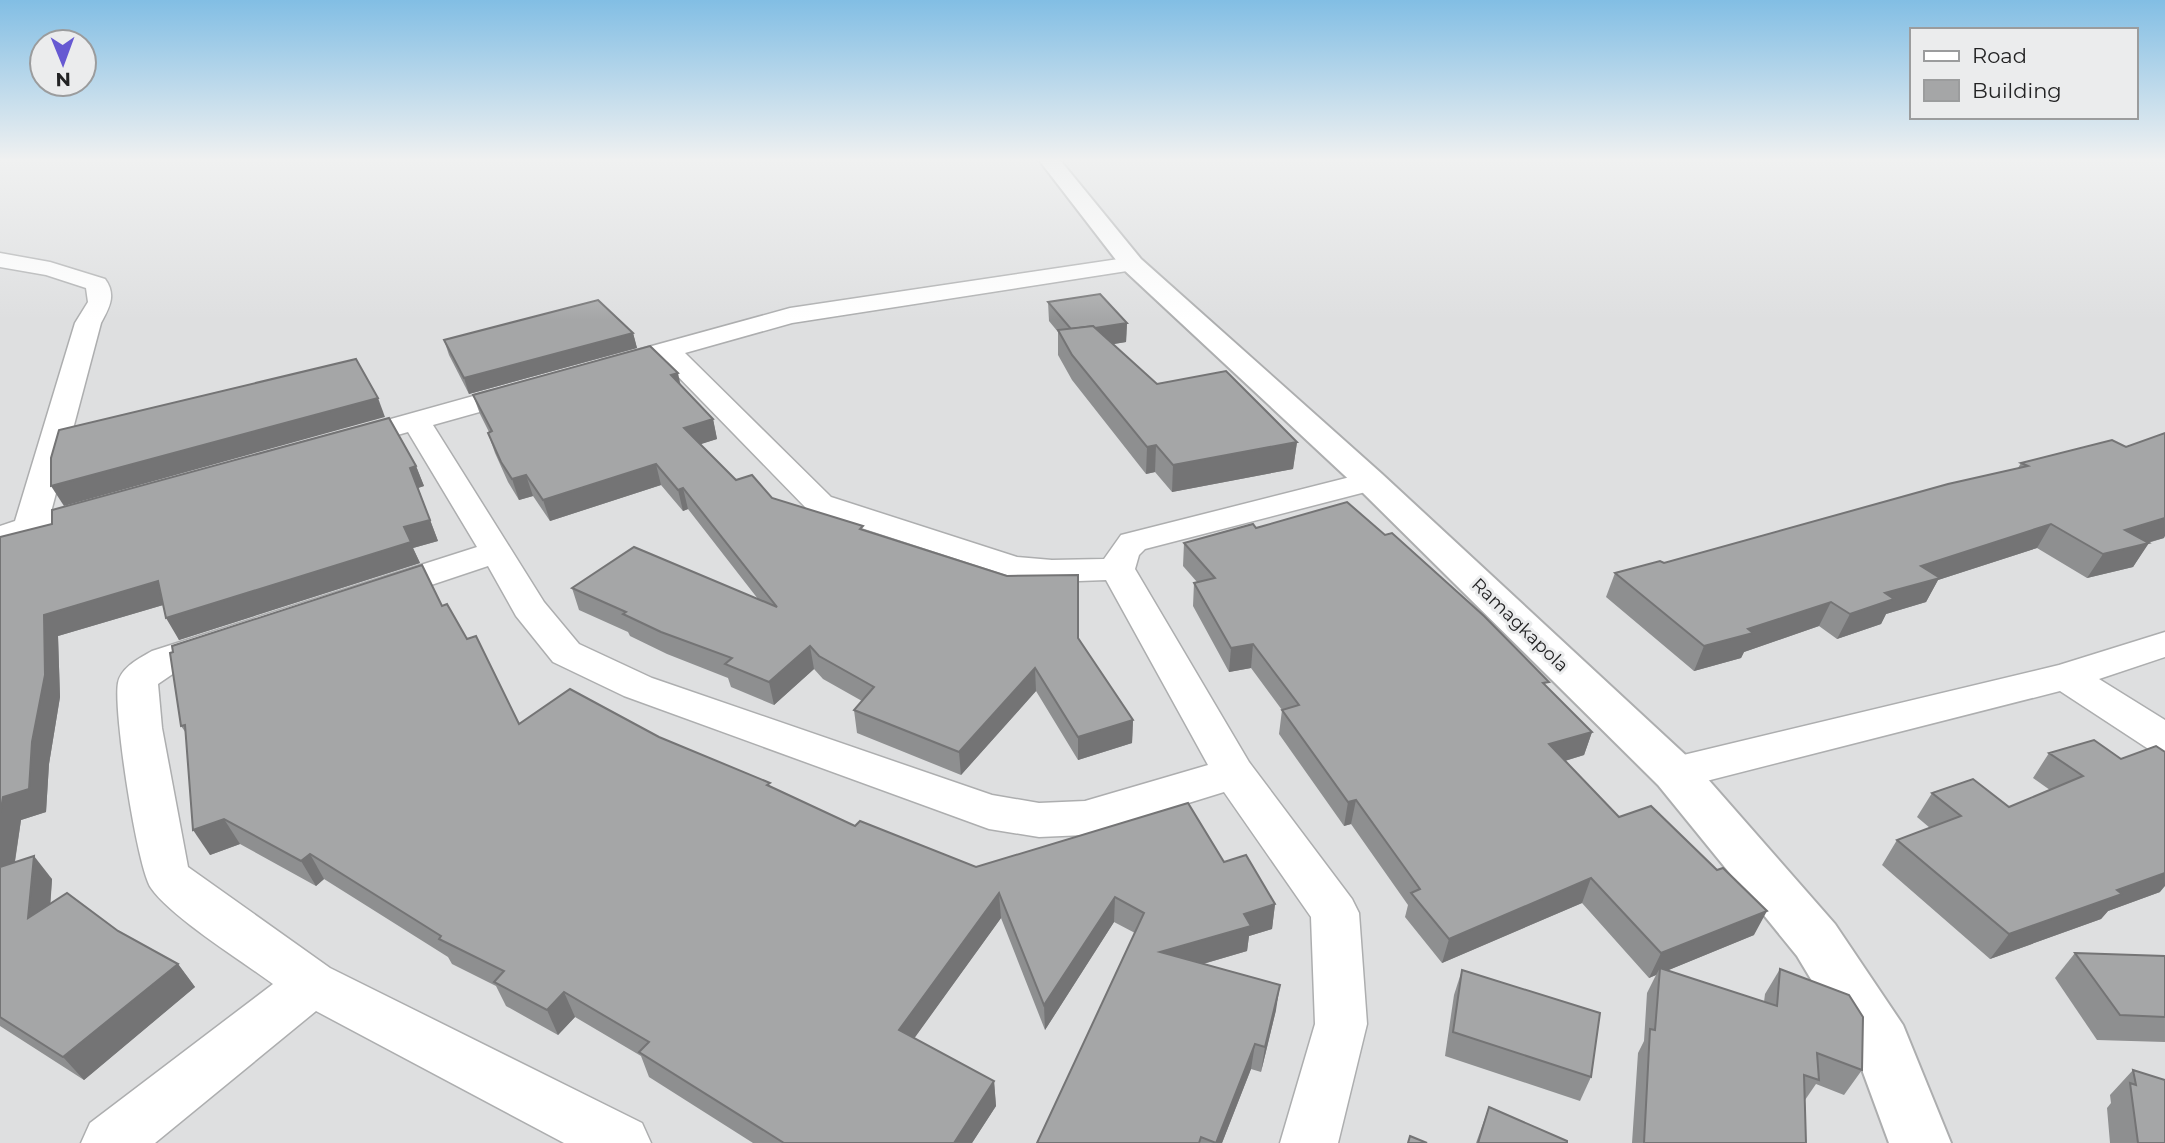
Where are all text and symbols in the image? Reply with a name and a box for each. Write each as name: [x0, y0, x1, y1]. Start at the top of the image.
north arrow: [28, 28, 98, 98]
legend: [1910, 28, 2137, 119]
text: Road: [1972, 43, 2027, 68]
text: N: [55, 68, 71, 91]
text: Building: [1972, 78, 2062, 103]
street label: Ramagkapola: [1467, 573, 1573, 677]

